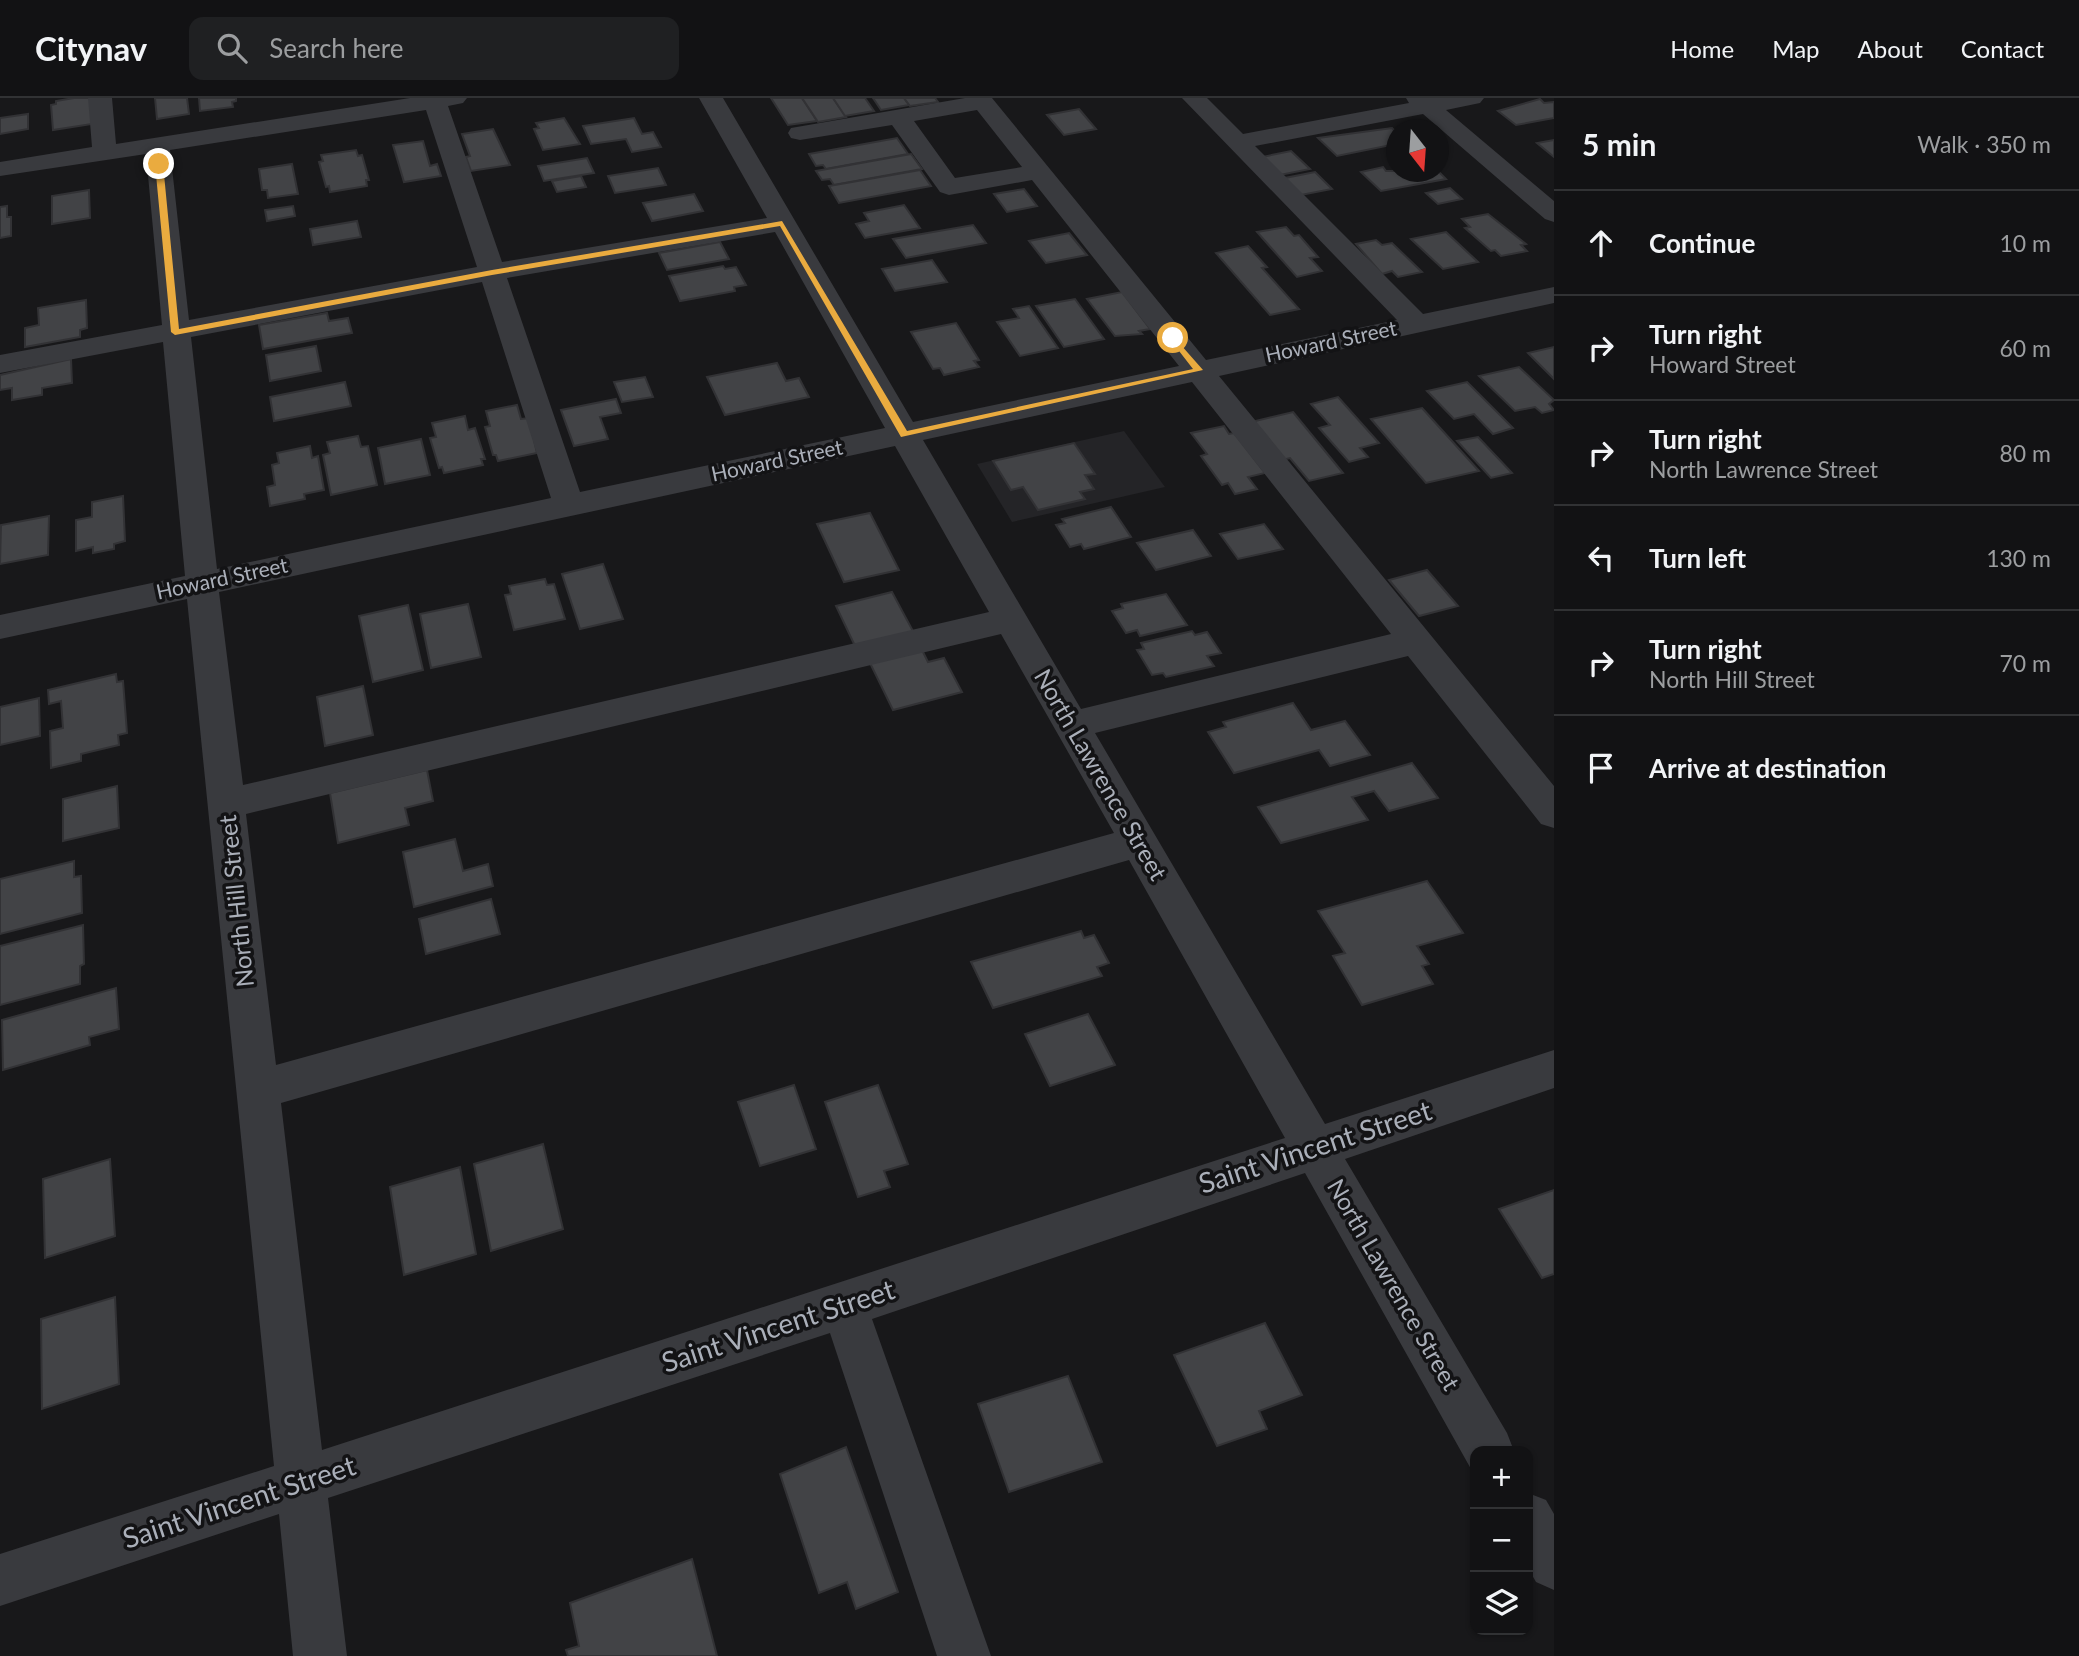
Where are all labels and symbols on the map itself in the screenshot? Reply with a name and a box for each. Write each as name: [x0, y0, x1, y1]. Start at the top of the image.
north arrow: [1386, 119, 1449, 182]
route end: [143, 148, 174, 179]
street label: Howard Street: [1263, 314, 1399, 367]
route start: [1157, 322, 1188, 353]
street label: Howard Street: [709, 433, 845, 486]
street label: Howard Street: [154, 551, 290, 604]
street label: North Lawrence Street: [1029, 663, 1174, 885]
street label: North Hill Street: [212, 813, 259, 989]
street label: Saint Vincent Street: [1194, 1092, 1435, 1200]
street label: North Lawrence Street: [1322, 1173, 1467, 1395]
street label: Saint Vincent Street: [657, 1271, 898, 1379]
street label: Saint Vincent Street: [118, 1447, 359, 1555]

